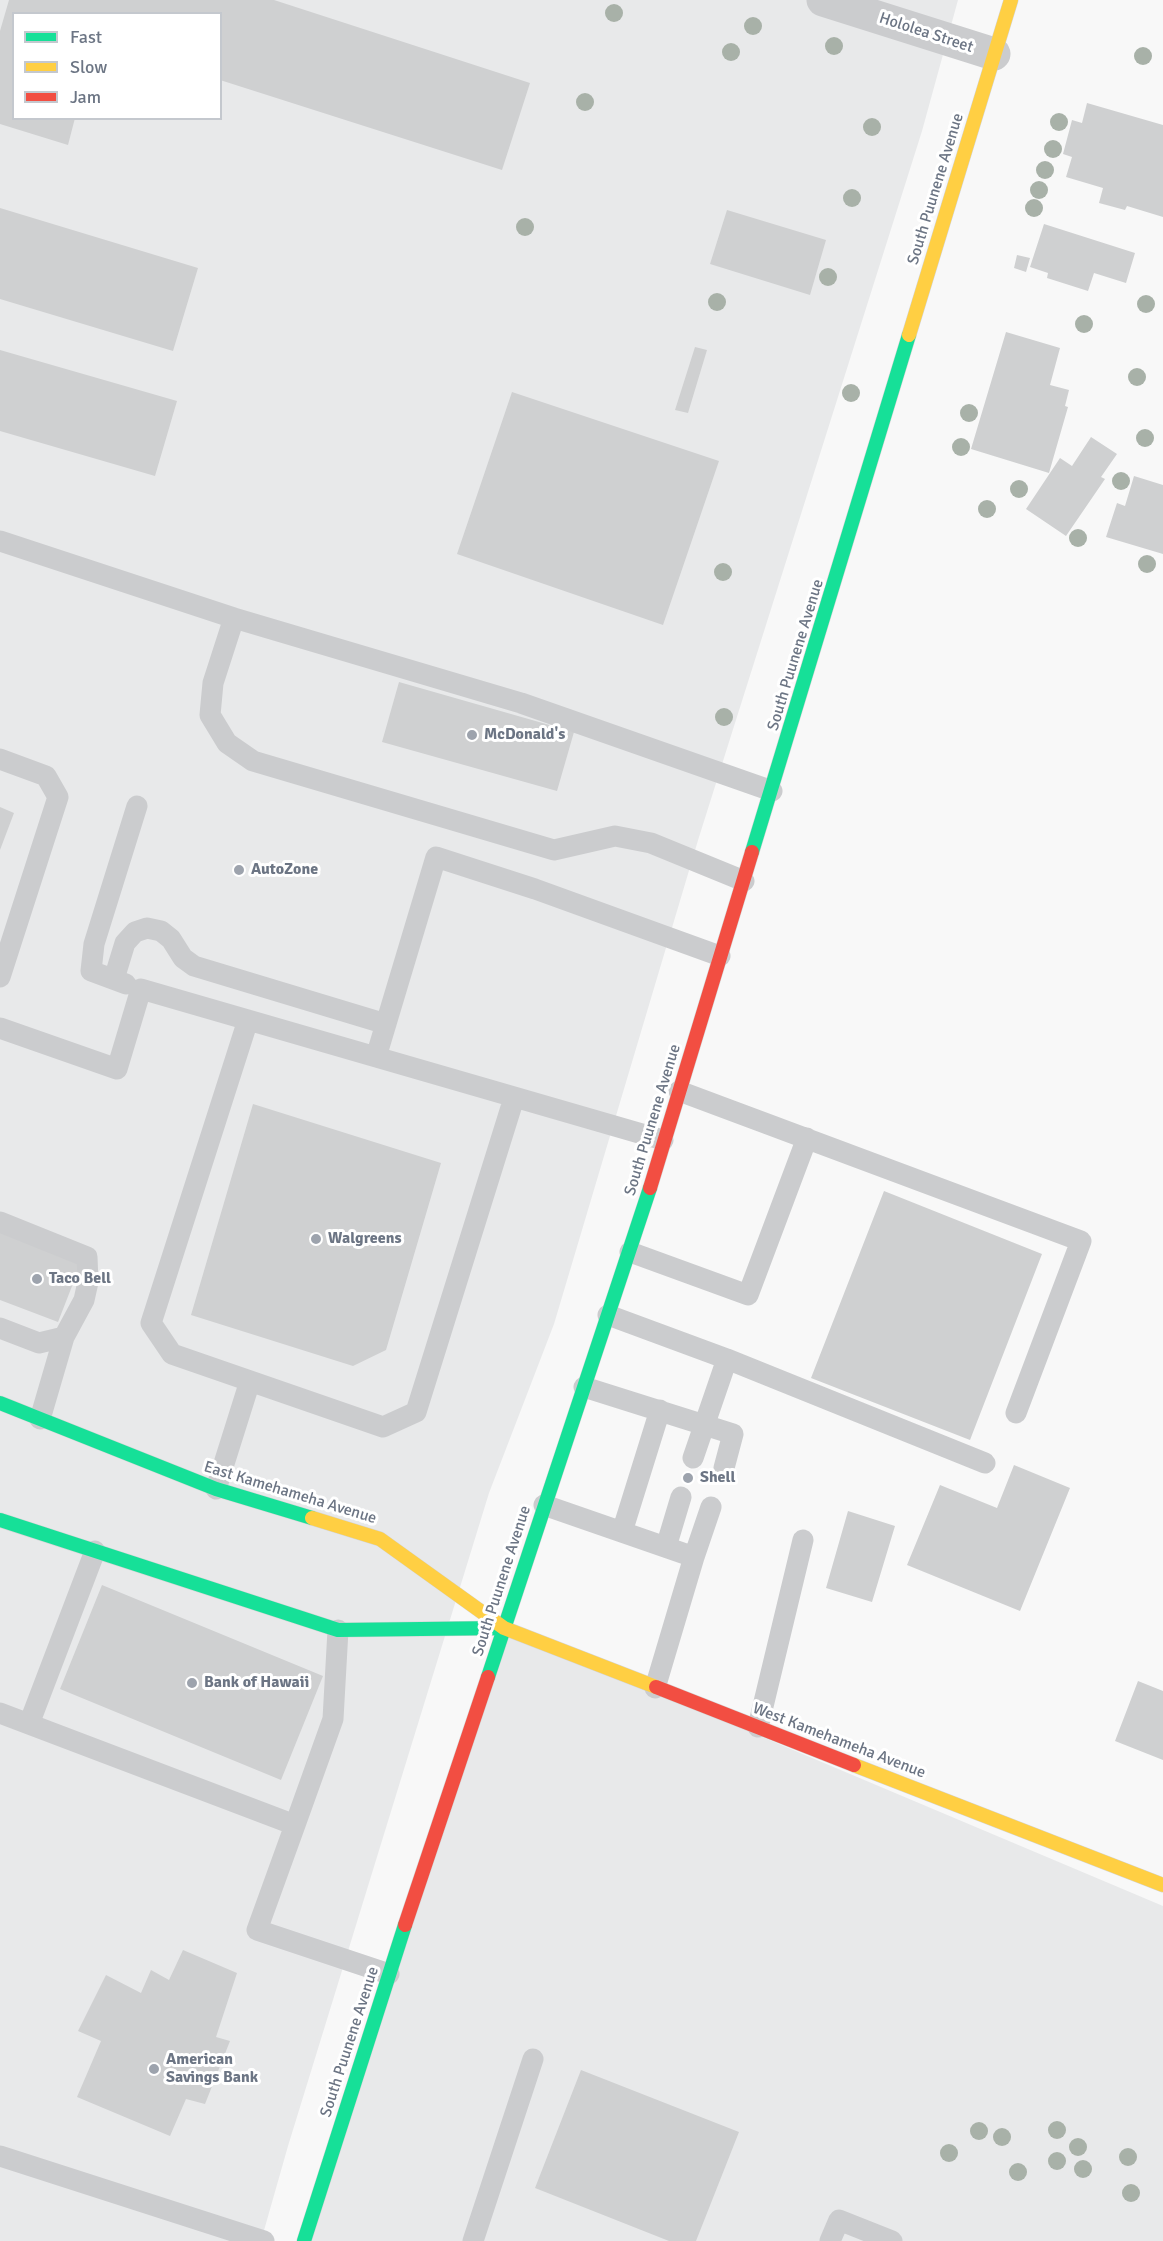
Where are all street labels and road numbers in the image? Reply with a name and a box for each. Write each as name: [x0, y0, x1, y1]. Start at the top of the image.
street label: Hololea Street: [877, 9, 975, 57]
street label: South Puunene Avenue: [904, 111, 968, 267]
street label: South Puunene Avenue: [764, 577, 828, 733]
street label: South Puunene Avenue: [621, 1042, 685, 1198]
street label: East Kamehameha Avenue: [201, 1458, 379, 1528]
street label: South Puunene Avenue: [469, 1503, 535, 1659]
street label: West Kamehameha Avenue: [750, 1699, 928, 1783]
street label: South Puunene Avenue: [317, 1964, 383, 2120]

